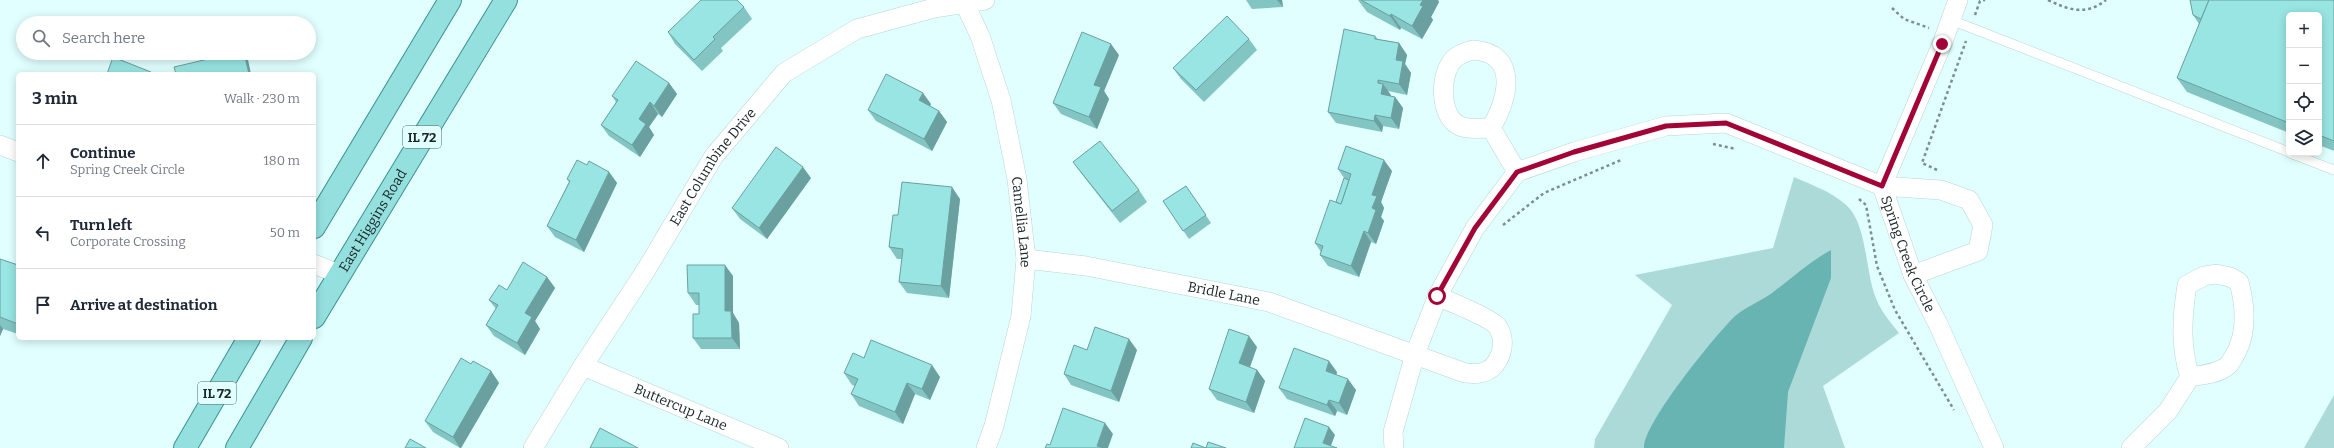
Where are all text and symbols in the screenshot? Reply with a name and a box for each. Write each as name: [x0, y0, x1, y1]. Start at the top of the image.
map controls: [2286, 12, 2322, 156]
button: +: [2286, 12, 2322, 48]
search box: [16, 16, 316, 60]
icon: search: [30, 27, 52, 49]
text: Search here: [62, 29, 145, 47]
route end: [1933, 35, 1951, 53]
button: −: [2286, 48, 2322, 84]
button: locate: [2286, 84, 2322, 120]
text: 3 min: [32, 88, 77, 109]
text: Walk · 230 m: [224, 91, 300, 106]
street label: East Columbine Drive: [666, 105, 760, 229]
button: layers: [2286, 120, 2322, 156]
road number: IL 72: [403, 126, 441, 148]
text: Continue: [70, 144, 136, 162]
icon: ahead: [32, 150, 54, 172]
text: 180 m: [264, 153, 300, 168]
text: Spring Creek Circle: [70, 162, 185, 177]
street label: East Higgins Road: [335, 166, 411, 275]
street label: Camellia Lane: [1008, 175, 1034, 268]
street label: Spring Creek Circle: [1877, 194, 1939, 315]
text: Turn left: [70, 216, 132, 234]
icon: left: [32, 222, 54, 244]
text: 50 m: [270, 225, 300, 240]
text: Corporate Crossing: [70, 234, 186, 249]
street label: Bridle Lane: [1186, 278, 1262, 309]
route start: [1428, 287, 1446, 305]
icon: arrive: [32, 294, 54, 316]
text: Arrive at destination: [70, 296, 217, 314]
street label: Buttercup Lane: [631, 380, 730, 434]
road number: IL 72: [198, 382, 236, 404]

